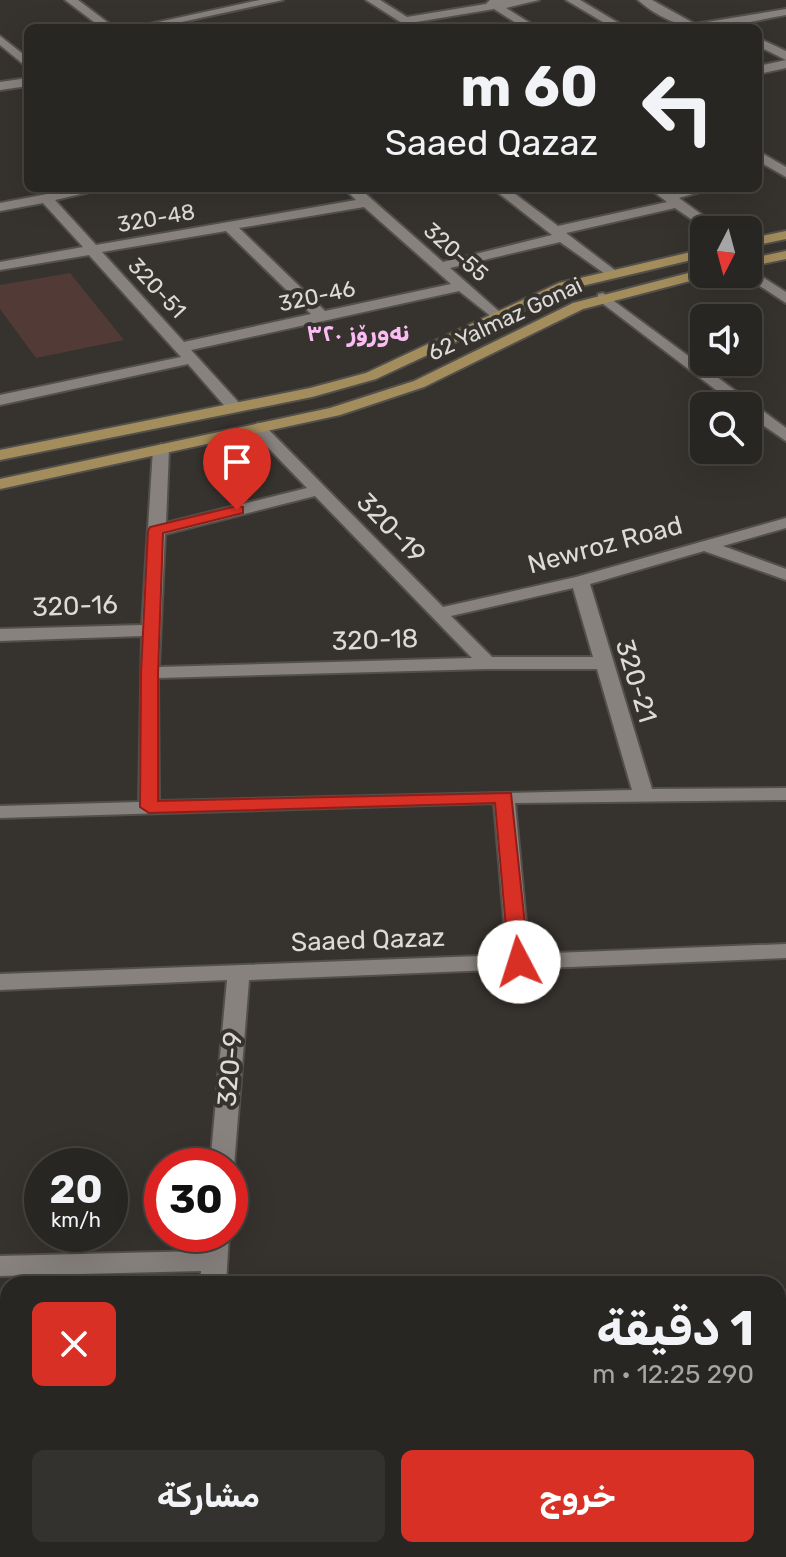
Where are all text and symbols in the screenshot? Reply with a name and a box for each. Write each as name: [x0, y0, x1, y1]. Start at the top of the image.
text: 60 m: [460, 54, 598, 120]
icon: left: [626, 56, 730, 160]
text: Saaed Qazaz: [385, 121, 598, 164]
street label: 320-48: [115, 198, 197, 238]
north arrow: [690, 216, 762, 288]
map controls: [690, 216, 762, 464]
street label: 320-55: [418, 217, 494, 287]
street label: 320-51: [122, 252, 192, 324]
street label: 62 Yalmaz Gonai: [424, 271, 586, 367]
street label: 320-46: [276, 275, 358, 317]
button: sound: [690, 304, 762, 376]
district label: نەورۆز ٣٢٠: [306, 319, 410, 347]
button: search: [690, 392, 762, 464]
pin: [203, 428, 271, 510]
icon: arrive: [215, 440, 259, 484]
street label: 320-19: [350, 486, 432, 570]
street label: Newroz Road: [524, 509, 686, 581]
street label: 320-16: [32, 589, 118, 623]
street label: 320-18: [331, 623, 419, 657]
street label: 320-21: [609, 636, 663, 726]
position arrow: [477, 920, 561, 1004]
street label: Saaed Qazaz: [290, 922, 446, 958]
street label: 320-9: [211, 1030, 249, 1108]
speed limit sign: 30: [144, 1148, 248, 1252]
text: 20: [49, 1166, 103, 1213]
text: km/h: [51, 1208, 101, 1232]
text: 1 دقيقة: [597, 1300, 754, 1357]
button: close: [32, 1302, 116, 1386]
text: 290 m · 12:25: [592, 1359, 754, 1390]
button: مشاركة: [32, 1450, 385, 1542]
button: خروج: [401, 1450, 754, 1542]

